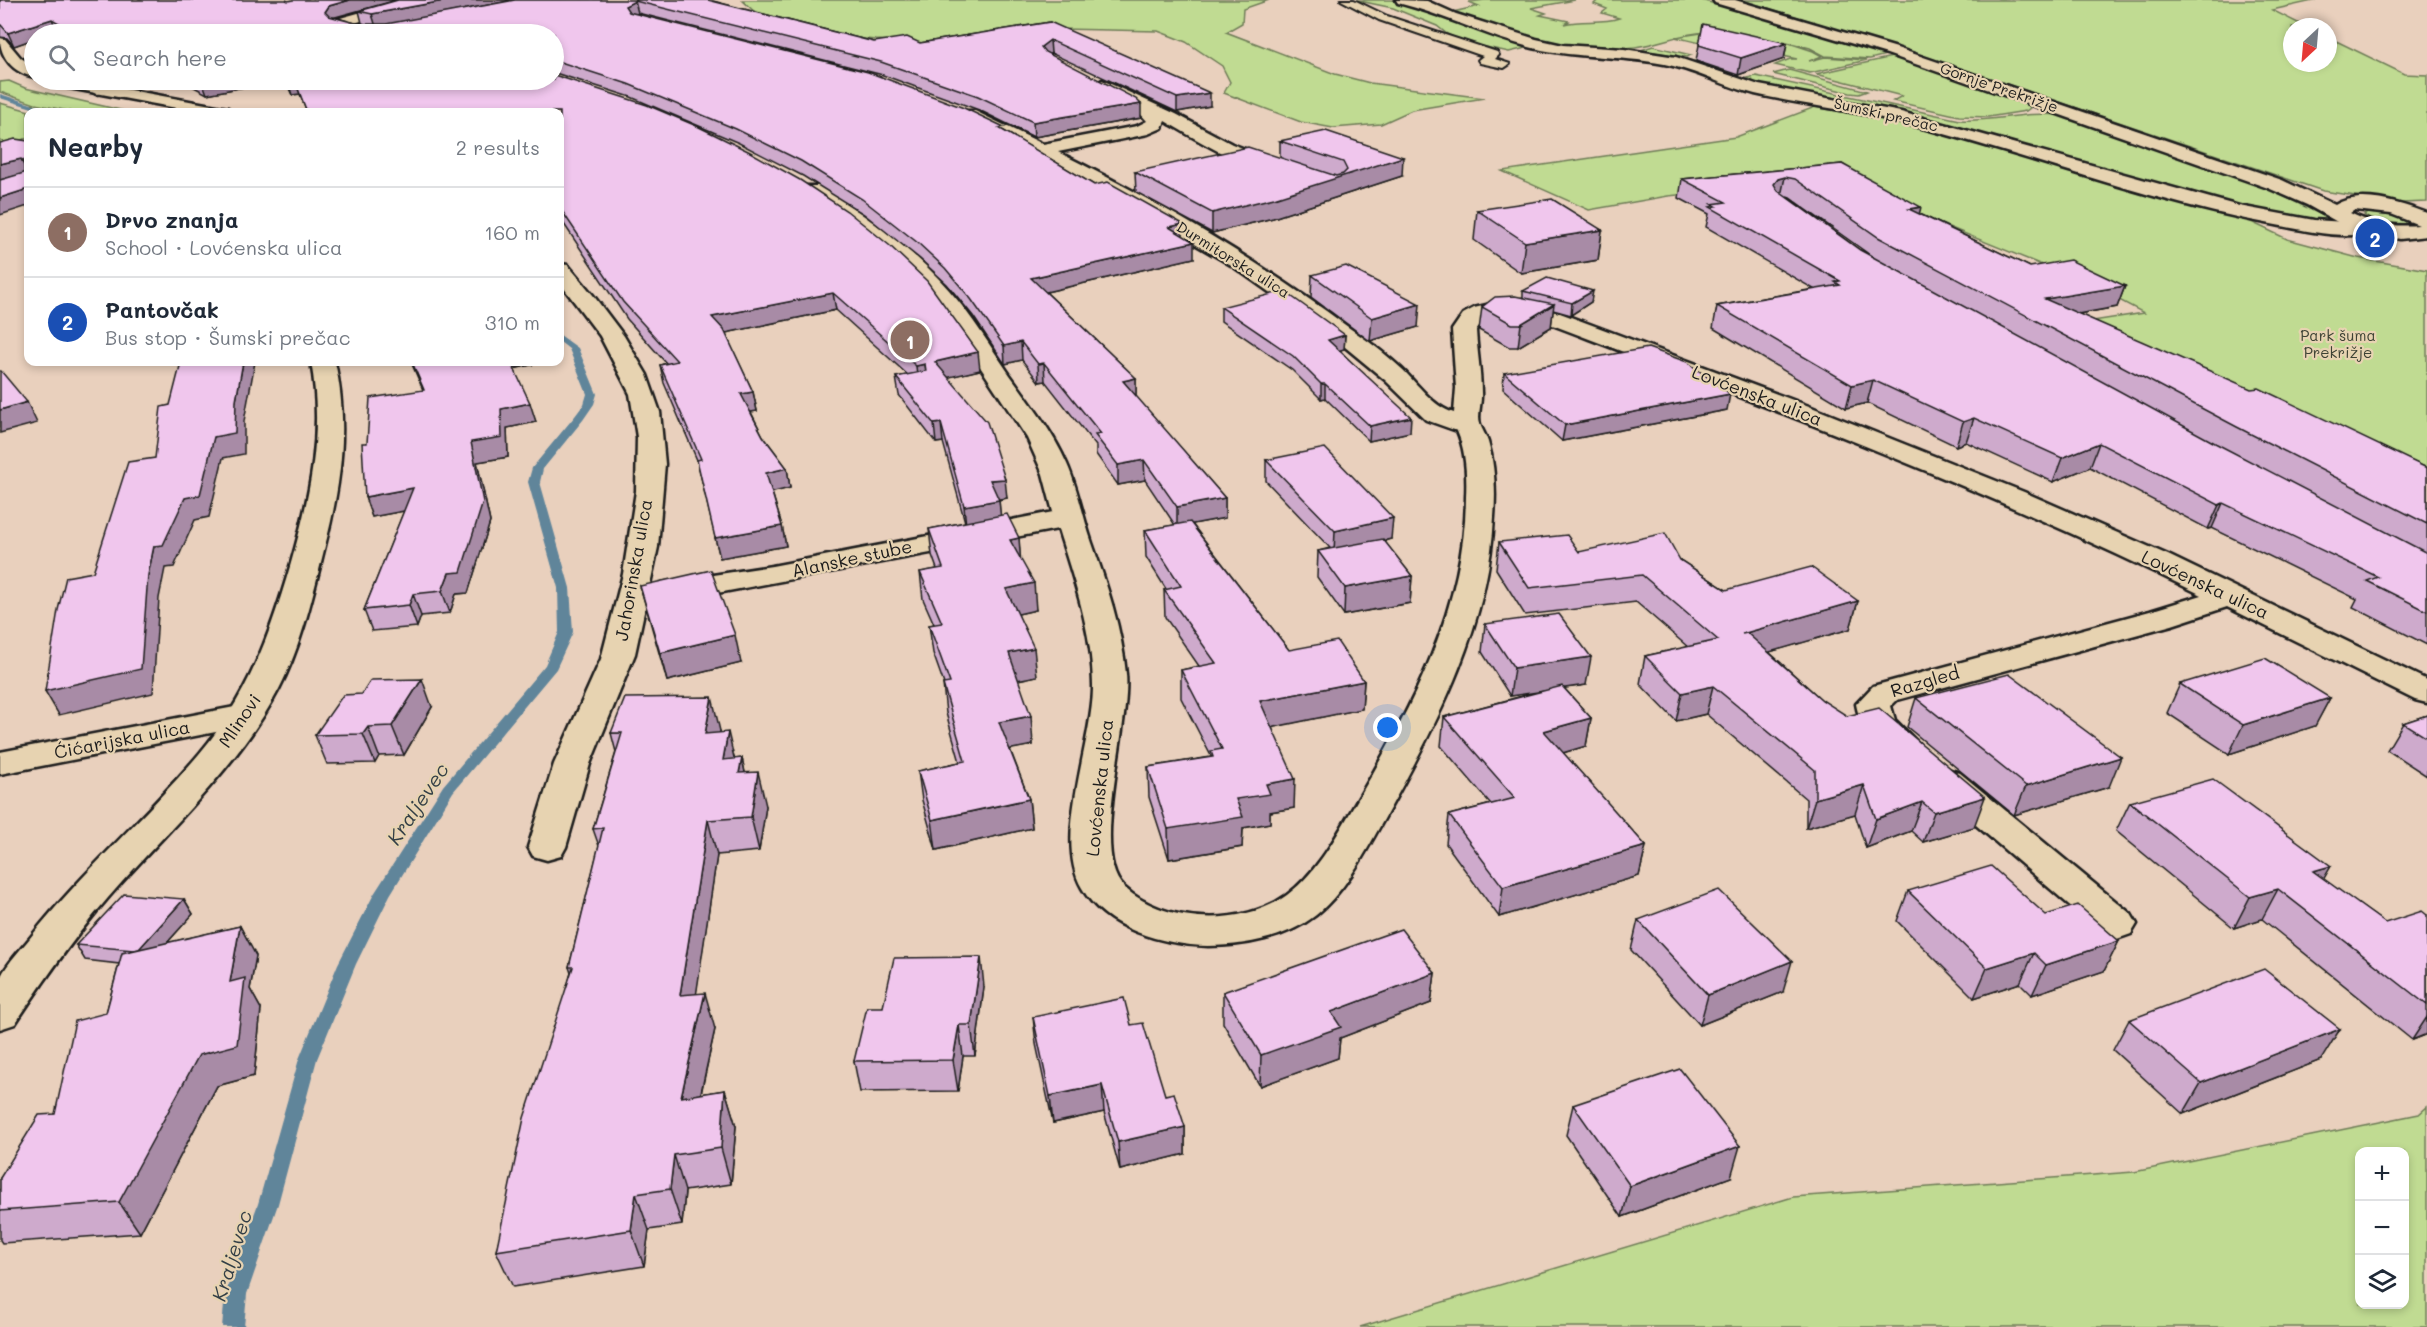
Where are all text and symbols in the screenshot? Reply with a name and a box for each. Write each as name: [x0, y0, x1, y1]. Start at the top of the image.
north arrow: [2283, 18, 2337, 72]
search box: [24, 24, 564, 90]
icon: search: [45, 41, 78, 74]
text: Search here: [93, 43, 227, 72]
street label: Gornje Prekrižje: [1938, 57, 2061, 117]
street label: Šumski prečac: [1832, 92, 1940, 136]
text: Nearby: [48, 130, 143, 164]
text: 2 results: [456, 134, 540, 160]
text: Drvo znanja: [105, 205, 238, 234]
street label: Durmitorska ulica: [1173, 216, 1294, 302]
pin: 2: [2356, 216, 2394, 260]
text: 1: [63, 219, 72, 245]
text: 160 m: [484, 219, 540, 245]
text: School · Lovćenska ulica: [105, 234, 342, 260]
text: Pantovčak: [105, 295, 219, 324]
text: 2: [62, 309, 73, 335]
text: 310 m: [485, 309, 540, 335]
pin: 1: [890, 318, 930, 362]
text: Bus stop · Šumski prečac: [105, 324, 350, 350]
park label: Park šuma Prekrižje: [2300, 325, 2376, 362]
street label: Lovćenska ulica: [1689, 359, 1826, 431]
street label: Jahorinska ulica: [609, 497, 657, 643]
street label: Alanske stube: [789, 534, 914, 582]
street label: Lovćenska ulica: [2138, 544, 2273, 624]
street label: Razgled: [1888, 660, 1962, 702]
street label: Mlinovi: [212, 689, 266, 752]
your location: [1373, 713, 1402, 742]
street label: Ćićarijska ulica: [52, 714, 192, 764]
street label: Lovćenska ulica: [1080, 718, 1118, 858]
water label: Kraljevec: [380, 757, 454, 849]
map controls: [2355, 1147, 2409, 1309]
button: +: [2355, 1147, 2409, 1201]
button: −: [2355, 1201, 2409, 1255]
water label: Kraljevec: [205, 1207, 257, 1304]
button: layers: [2355, 1255, 2409, 1309]

